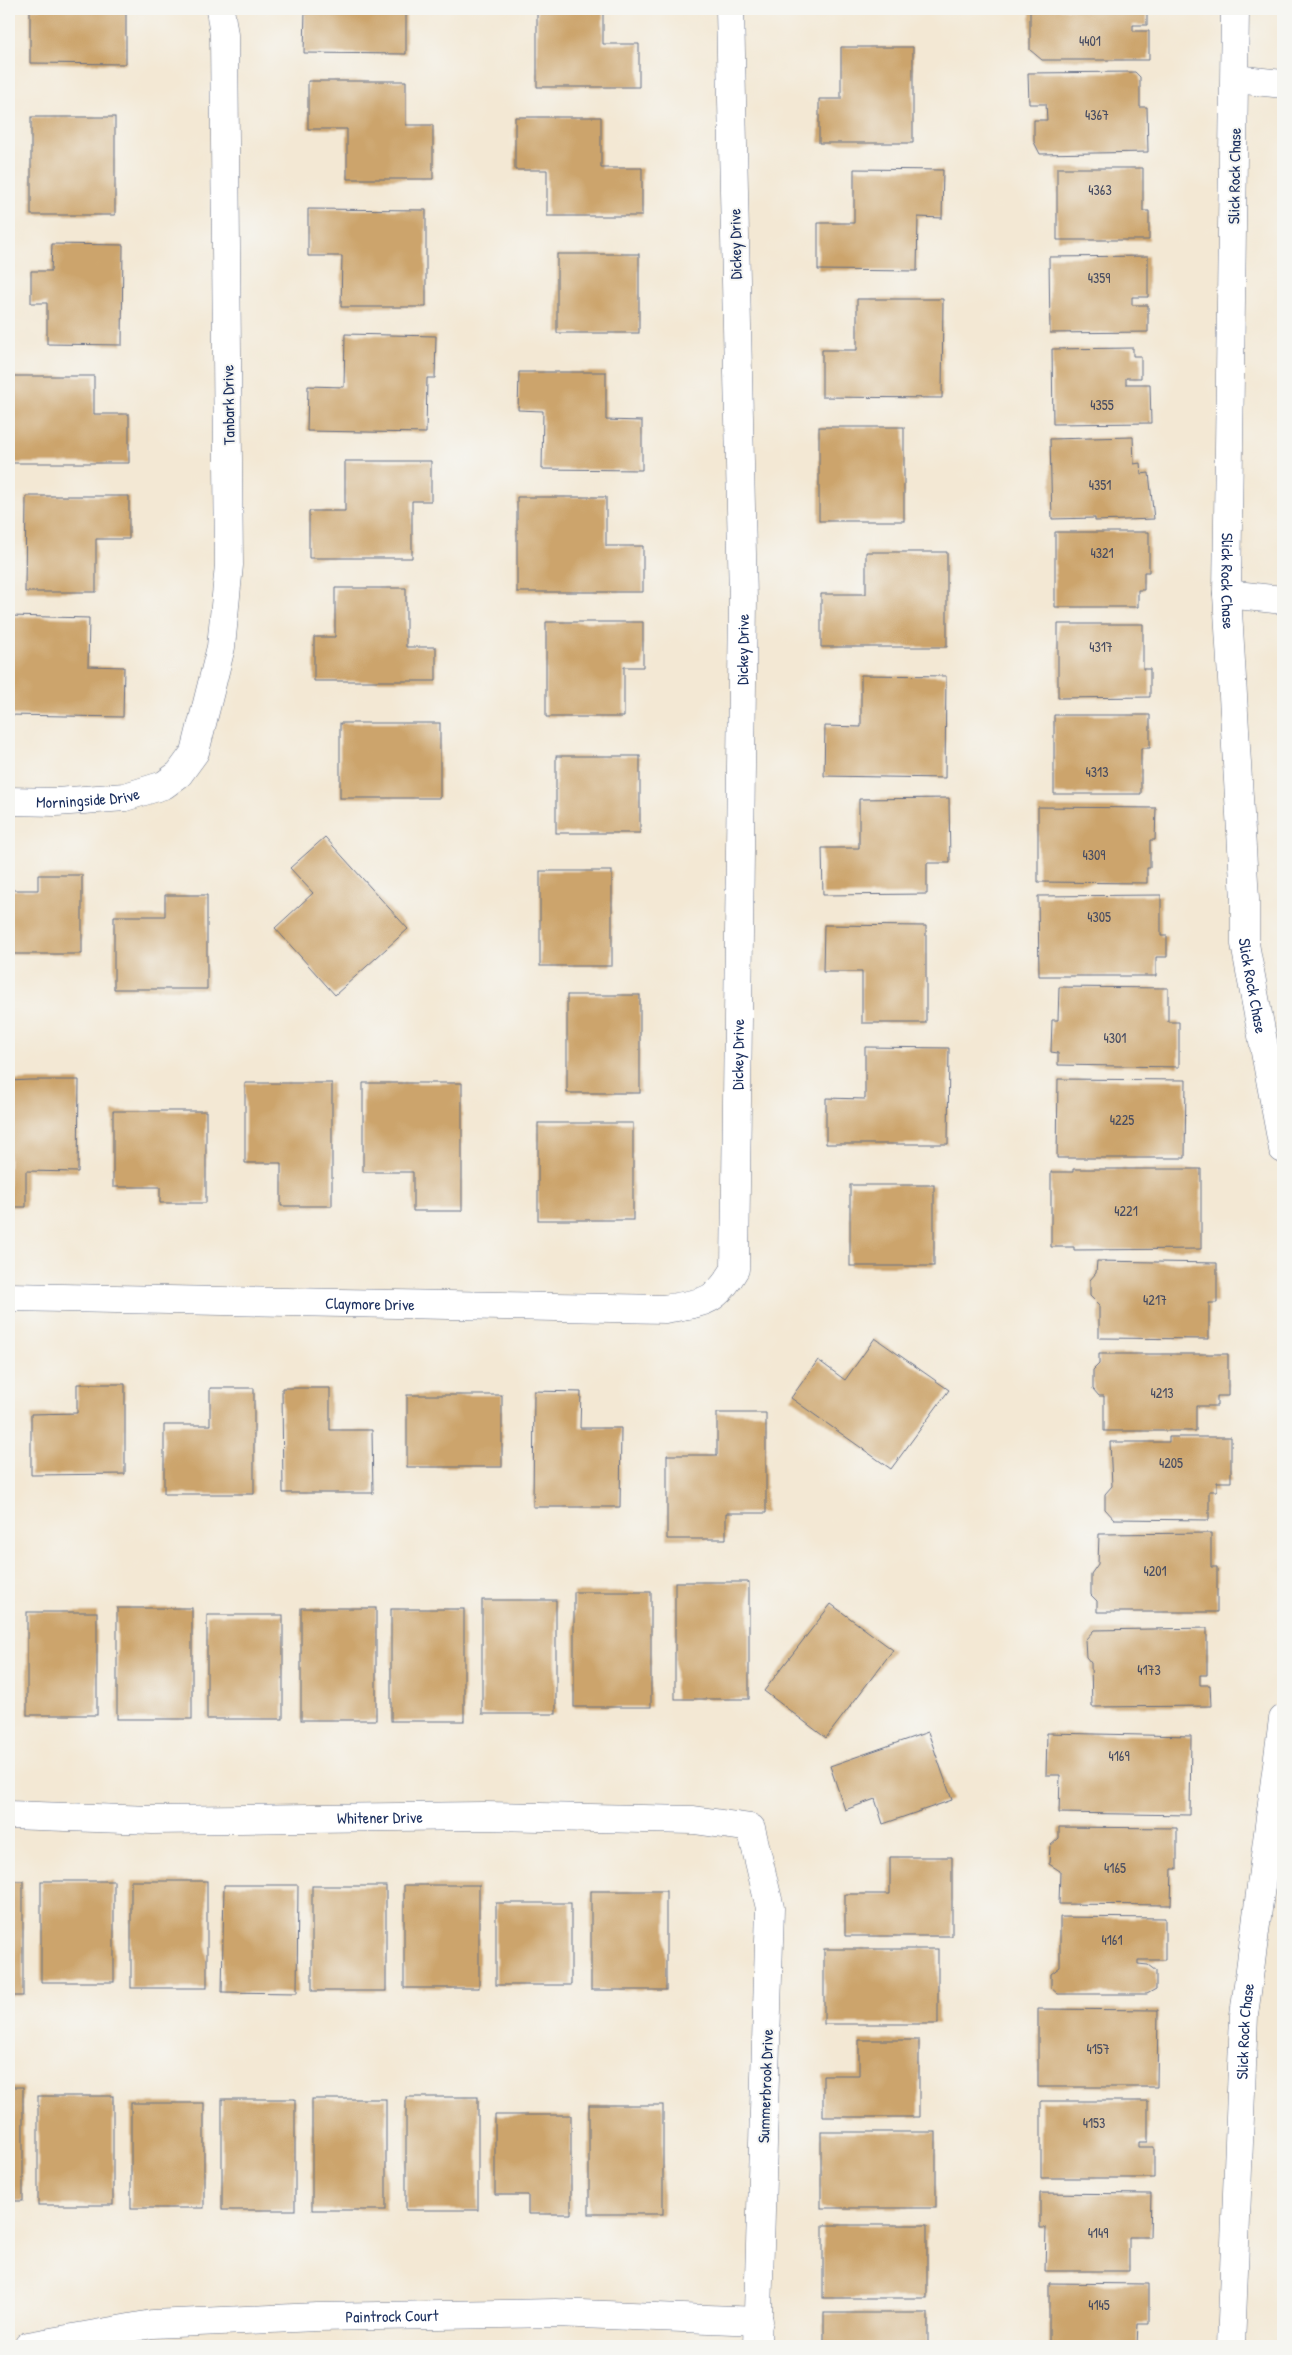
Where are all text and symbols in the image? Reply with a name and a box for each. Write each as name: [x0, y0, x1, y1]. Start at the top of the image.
house number: 4401: [1079, 31, 1101, 50]
house number: 4367: [1085, 105, 1109, 124]
street label: Slick Rock Chase: [1222, 127, 1246, 224]
house number: 4363: [1088, 180, 1112, 199]
street label: Dickey Drive: [723, 208, 747, 280]
house number: 4359: [1088, 268, 1110, 287]
street label: Tanbark Drive: [216, 364, 240, 445]
house number: 4355: [1090, 395, 1114, 414]
house number: 4351: [1089, 475, 1111, 494]
street label: Slick Rock Chase: [1216, 533, 1240, 630]
house number: 4321: [1090, 543, 1114, 562]
street label: Dickey Drive: [731, 613, 754, 685]
house number: 4317: [1089, 637, 1113, 656]
house number: 4313: [1086, 762, 1108, 781]
street label: Morningside Drive: [36, 782, 143, 813]
house number: 4309: [1083, 845, 1105, 864]
house number: 4305: [1087, 907, 1111, 926]
street label: Slick Rock Chase: [1234, 938, 1272, 1036]
street label: Dickey Drive: [726, 1018, 749, 1090]
house number: 4301: [1104, 1028, 1126, 1047]
house number: 4225: [1110, 1110, 1134, 1129]
house number: 4221: [1114, 1201, 1138, 1220]
house number: 4217: [1143, 1290, 1167, 1309]
street label: Claymore Drive: [325, 1292, 416, 1315]
house number: 4213: [1150, 1383, 1174, 1402]
house number: 4205: [1159, 1453, 1183, 1472]
house number: 4201: [1143, 1561, 1167, 1580]
house number: 4173: [1137, 1660, 1161, 1679]
house number: 4169: [1108, 1746, 1130, 1765]
street label: Whitener Drive: [337, 1806, 424, 1829]
house number: 4165: [1104, 1858, 1126, 1877]
house number: 4161: [1102, 1930, 1123, 1949]
street label: Slick Rock Chase: [1230, 1981, 1259, 2080]
street label: Summerbrook Drive: [752, 2028, 778, 2143]
house number: 4157: [1086, 2039, 1110, 2058]
house number: 4153: [1083, 2113, 1105, 2132]
house number: 4149: [1088, 2223, 1108, 2242]
house number: 4145: [1088, 2295, 1110, 2314]
street label: Paintrock Court: [345, 2304, 439, 2328]

